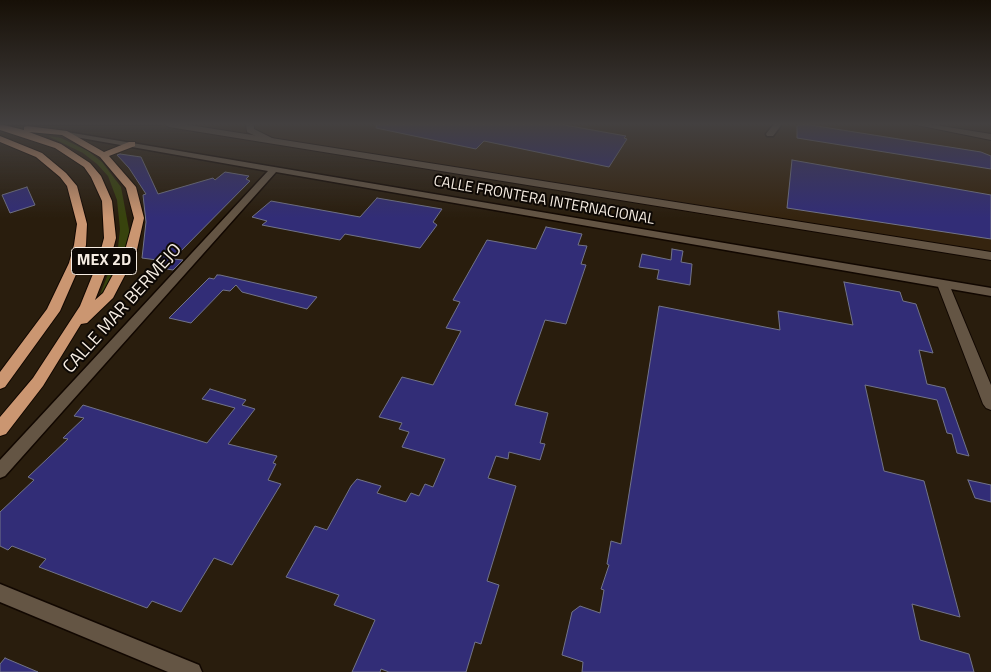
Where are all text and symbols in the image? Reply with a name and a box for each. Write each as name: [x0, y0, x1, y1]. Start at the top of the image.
street label: CALLE FRONTERA INTERNACIONAL: [432, 173, 656, 229]
street label: CALLE MAR BERMEJO: [59, 240, 187, 378]
road number: MEX 2D: [72, 248, 136, 274]

